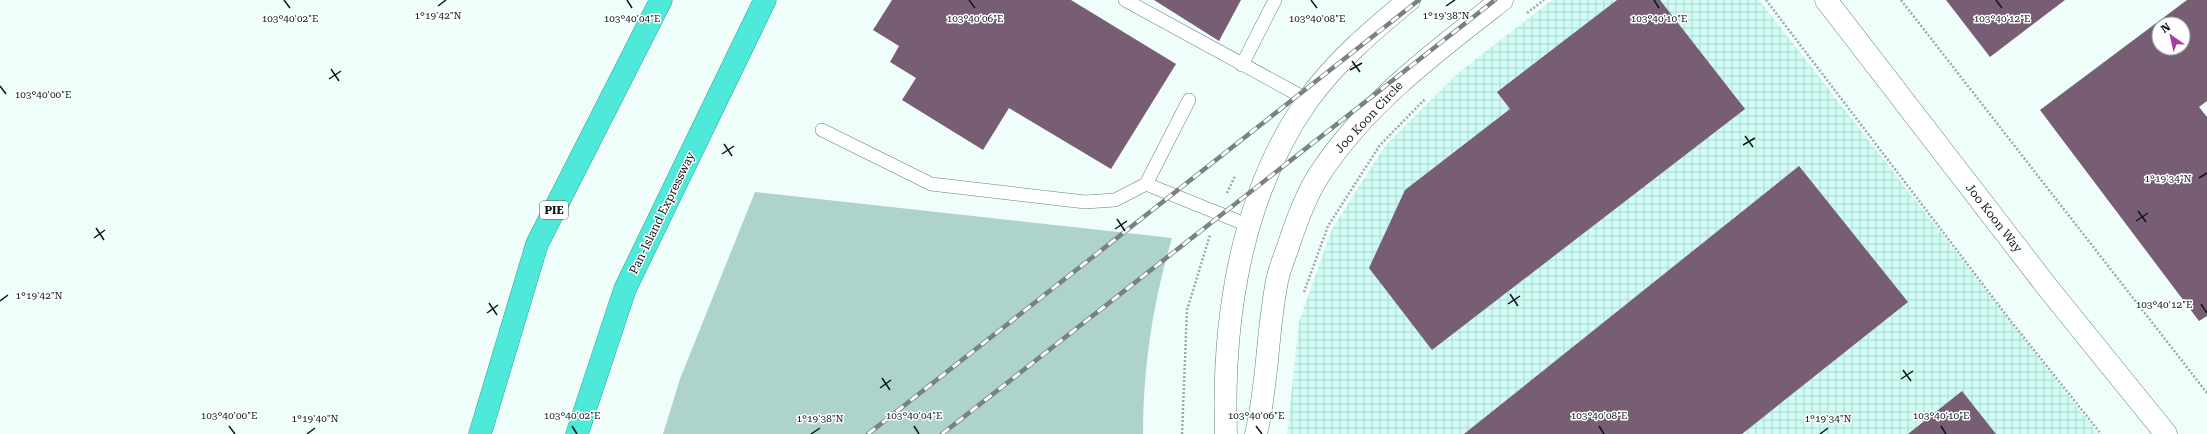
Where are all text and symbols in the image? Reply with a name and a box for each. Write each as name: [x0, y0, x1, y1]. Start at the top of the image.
text: 1°19'42"N: [414, 10, 462, 21]
text: 1°19'38"N: [1422, 10, 1470, 21]
text: 103°40'02"E: [262, 13, 318, 24]
text: 103°40'04"E: [604, 13, 660, 24]
text: 103°40'06"E: [947, 13, 1003, 24]
text: 103°40'08"E: [1289, 13, 1345, 24]
text: 103°40'10"E: [1631, 13, 1687, 24]
text: 103°40'12"E: [1974, 13, 2030, 24]
north arrow: [2151, 16, 2191, 56]
text: N: [2159, 20, 2173, 36]
street label: Joo Koon Circle: [1332, 78, 1406, 156]
text: 103°40'00"E: [15, 89, 71, 100]
street label: Pan-Island Expressway: [626, 149, 698, 276]
text: 1°19'34"N: [2144, 173, 2192, 184]
street label: Joo Koon Way: [1963, 181, 2026, 256]
road number: PIE: [540, 201, 568, 219]
text: 1°19'42"N: [15, 290, 63, 301]
text: 103°40'12"E: [2136, 299, 2192, 310]
text: 103°40'00"E: [201, 410, 257, 421]
text: 103°40'02"E: [544, 410, 600, 421]
text: 103°40'04"E: [886, 410, 942, 421]
text: 103°40'06"E: [1228, 410, 1284, 421]
text: 103°40'08"E: [1571, 410, 1627, 421]
text: 103°40'10"E: [1913, 410, 1969, 421]
text: 1°19'40"N: [291, 413, 339, 424]
text: 1°19'38"N: [796, 413, 844, 424]
text: 1°19'34"N: [1804, 413, 1852, 424]

